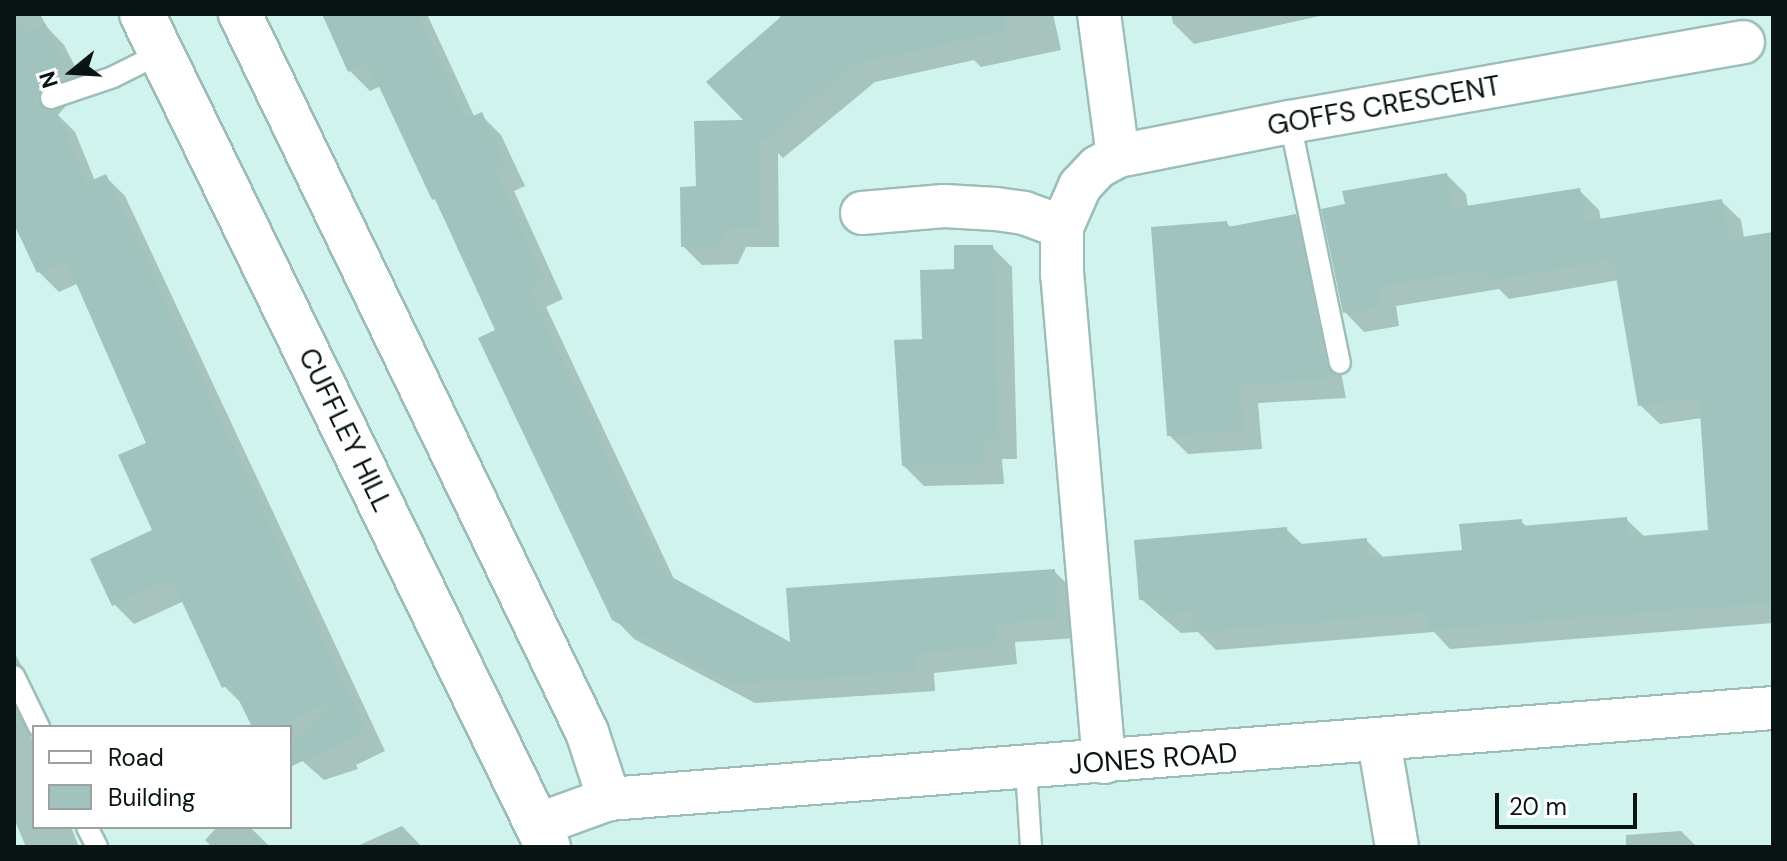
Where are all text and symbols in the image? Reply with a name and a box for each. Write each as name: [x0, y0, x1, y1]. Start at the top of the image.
north arrow: [32, 32, 112, 112]
text: N: [32, 67, 65, 92]
street label: GOFFS CRESCENT: [1265, 69, 1503, 143]
street label: CUFFLEY HILL: [291, 343, 399, 517]
legend: [32, 725, 292, 829]
street label: JONES ROAD: [1067, 736, 1239, 782]
text: Road: [108, 742, 164, 773]
scale bar: [1499, 777, 1641, 827]
text: Building: [108, 782, 195, 813]
text: 20 m: [1509, 791, 1567, 822]

